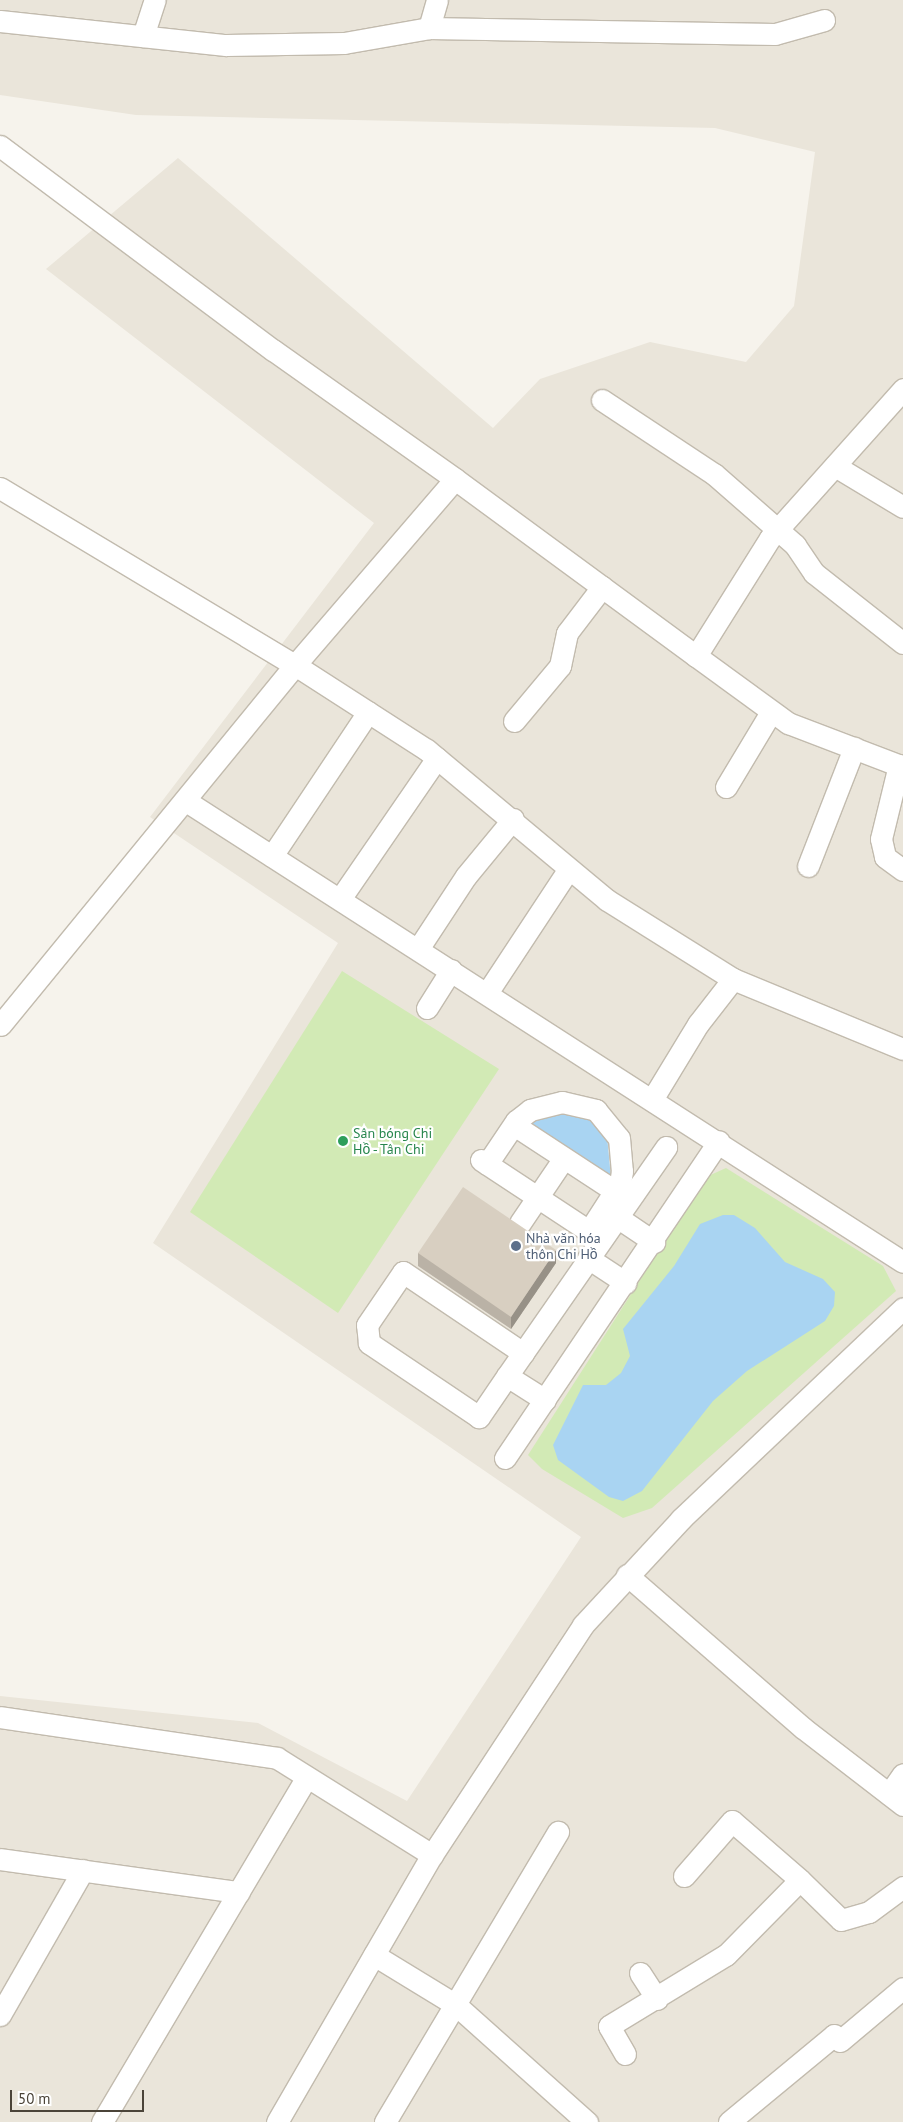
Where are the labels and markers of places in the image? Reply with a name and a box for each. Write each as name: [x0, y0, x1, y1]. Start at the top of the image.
place label: Sân bóng Chi Hồ - Tân Chi: [353, 1125, 432, 1158]
marker: Sân bóng Chi Hồ - Tân Chi: [337, 1135, 349, 1147]
place label: Nhà văn hóa thôn Chi Hồ: [526, 1230, 601, 1262]
marker: Nhà văn hóa thôn Chi Hồ: [510, 1240, 522, 1252]

